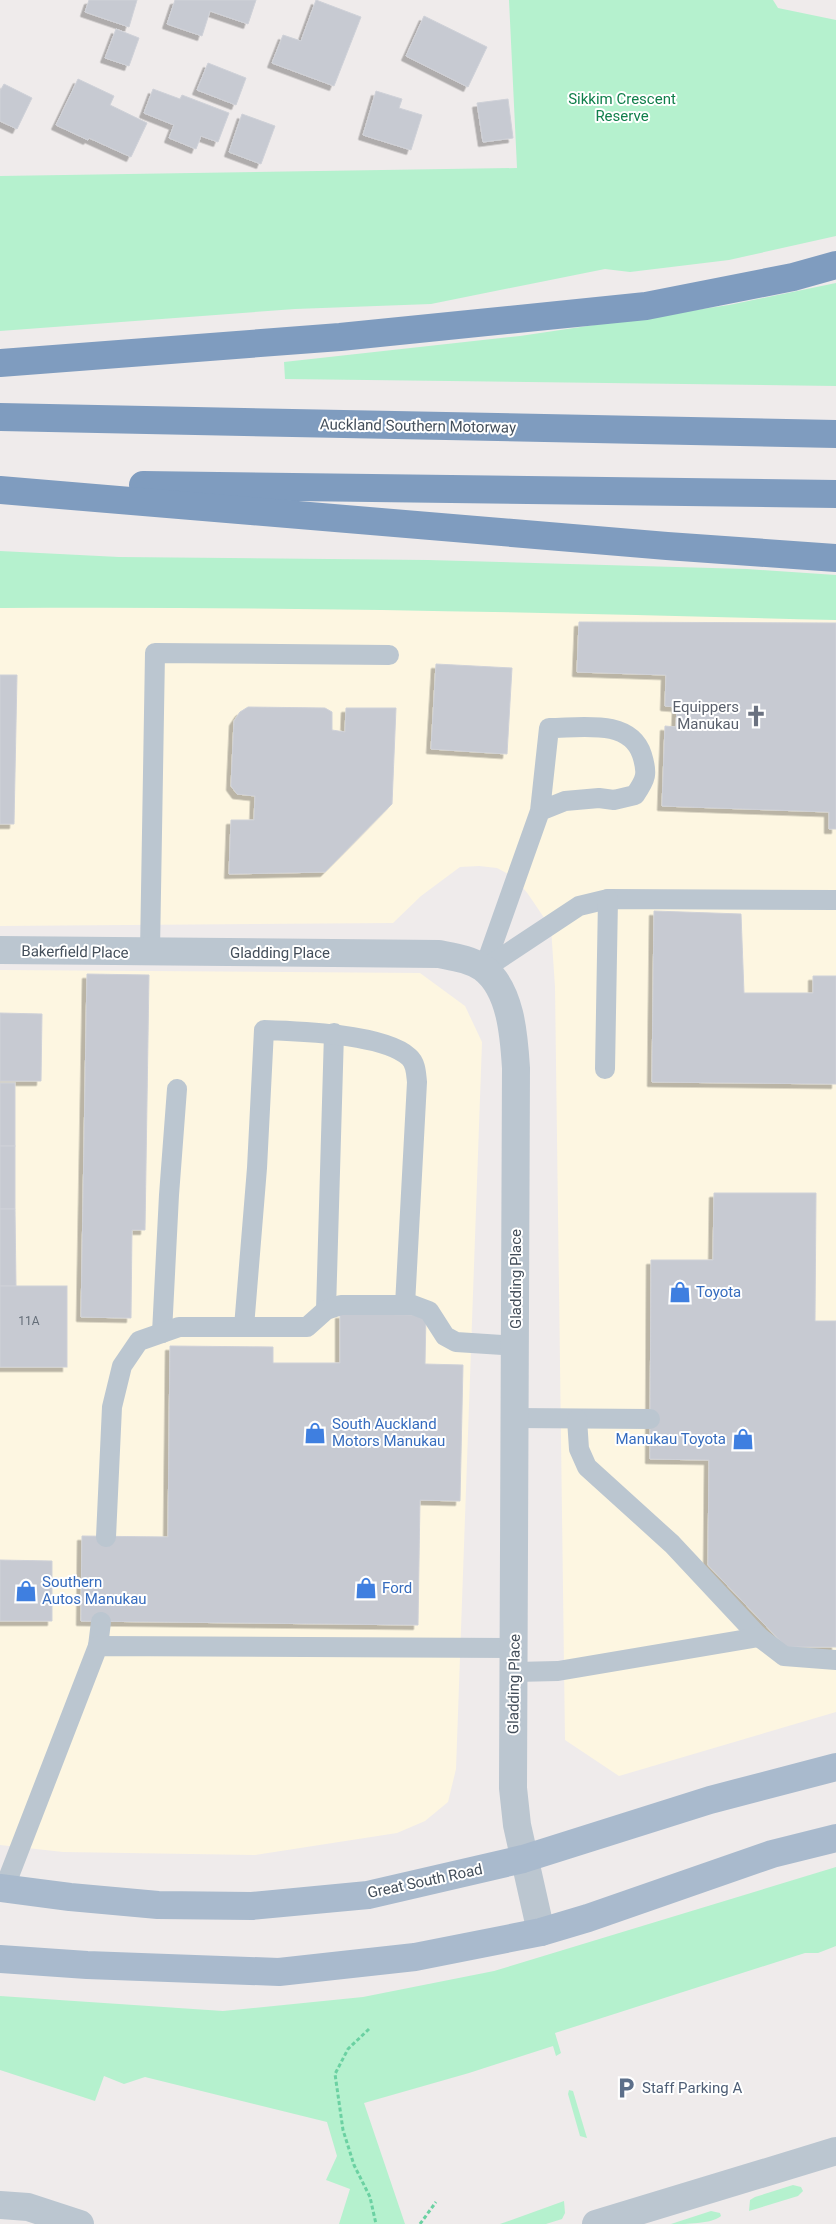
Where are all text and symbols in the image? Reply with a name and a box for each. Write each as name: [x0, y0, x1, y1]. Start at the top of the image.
park label: Sikkim Crescent Reserve: [568, 90, 676, 125]
street label: Auckland Southern Motorway: [320, 415, 516, 437]
place label: Equippers Manukau: [673, 698, 739, 733]
church icon: Equippers Manukau: [743, 703, 769, 729]
street label: Bakerfield Place: [21, 942, 129, 962]
street label: Gladding Place: [230, 944, 330, 962]
street label: Gladding Place: [507, 1229, 525, 1329]
shop icon: Toyota: [667, 1279, 693, 1305]
place label: Toyota: [696, 1283, 741, 1301]
house number: 11A: [18, 1314, 40, 1328]
place label: South Auckland Motors Manukau: [332, 1415, 445, 1450]
shop icon: South Auckland Motors Manukau: [302, 1420, 328, 1446]
shop icon: Manukau Toyota: [730, 1426, 756, 1452]
place label: Manukau Toyota: [615, 1430, 726, 1448]
place label: Southern Autos Manukau: [42, 1573, 147, 1608]
shop icon: Ford: [353, 1575, 379, 1601]
shop icon: Southern Autos Manukau: [13, 1578, 39, 1604]
place label: Ford: [382, 1579, 412, 1597]
street label: Gladding Place: [504, 1634, 524, 1734]
street label: Great South Road: [366, 1860, 484, 1902]
parking icon: Staff Parking A: [613, 2075, 639, 2101]
place label: Staff Parking A: [642, 2079, 742, 2097]

